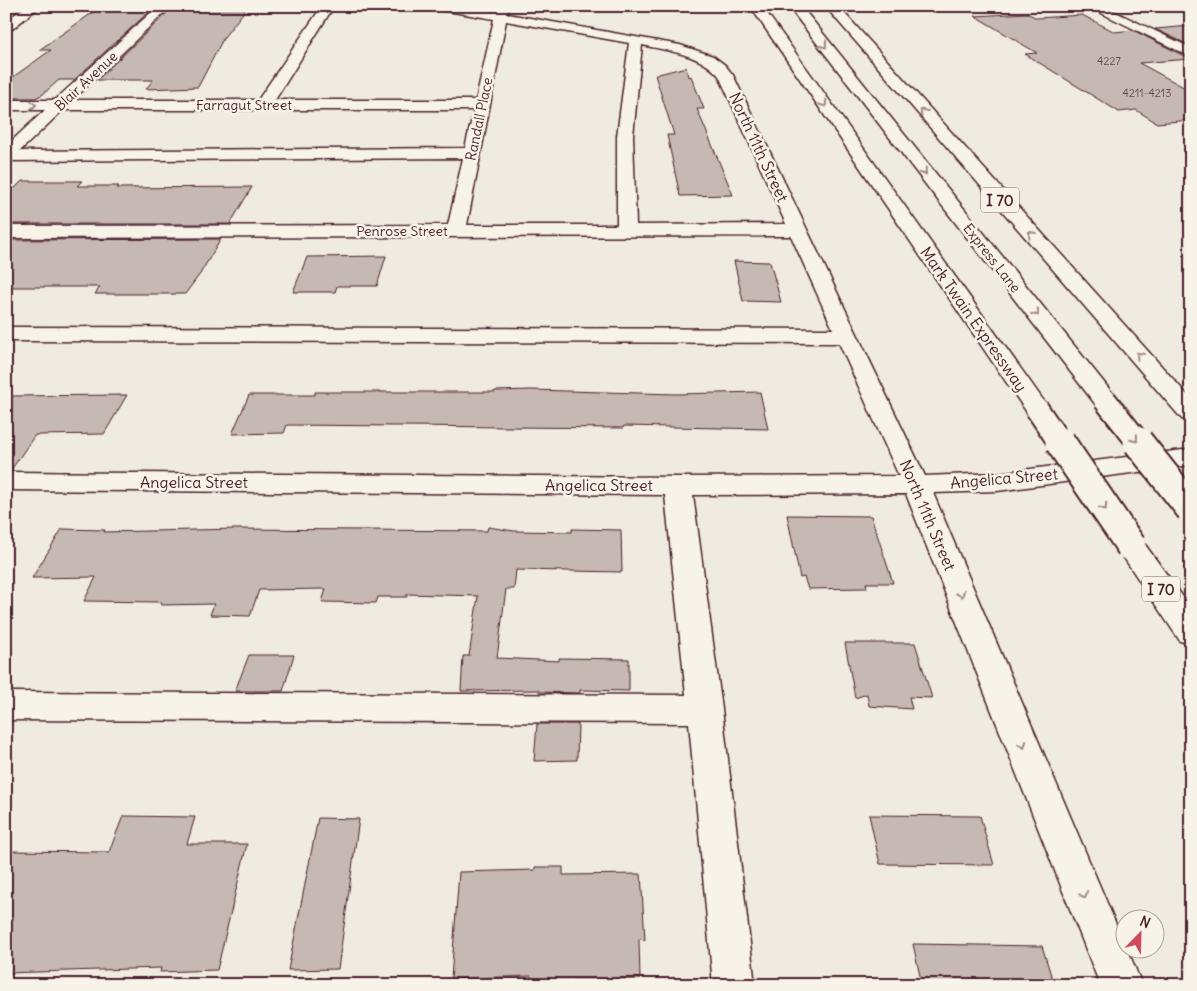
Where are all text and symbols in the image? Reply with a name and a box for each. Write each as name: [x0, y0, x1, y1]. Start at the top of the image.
one-way arrow: [818, 39, 827, 48]
street label: Blair Avenue: [51, 47, 121, 115]
house number: 4227: [1097, 54, 1122, 68]
street label: Randall Place: [461, 76, 497, 162]
house number: 4211-4213: [1123, 86, 1171, 100]
street label: North 11th Street: [725, 89, 793, 206]
street label: Farragut Street: [196, 96, 292, 114]
one-way arrow: [818, 98, 827, 108]
one-way arrow: [30, 100, 37, 110]
one-way arrow: [920, 108, 929, 117]
one-way arrow: [919, 166, 927, 175]
road number: I 70: [981, 188, 1019, 212]
street label: Express Lane: [959, 220, 1025, 296]
street label: Penrose Street: [356, 222, 448, 240]
one-way arrow: [1028, 230, 1037, 239]
street label: Mark Twain Expressway: [916, 243, 1032, 395]
one-way arrow: [1031, 307, 1039, 316]
one-way arrow: [1136, 352, 1145, 361]
one-way arrow: [1130, 433, 1139, 442]
street label: North 11th Street: [896, 456, 961, 574]
street label: Angelica Street: [949, 463, 1059, 493]
street label: Angelica Street: [140, 472, 249, 492]
street label: Angelica Street: [545, 475, 654, 495]
one-way arrow: [1098, 501, 1107, 511]
road number: I 70: [1142, 576, 1180, 602]
one-way arrow: [955, 590, 965, 598]
one-way arrow: [1016, 740, 1027, 749]
one-way arrow: [1078, 890, 1088, 899]
north arrow: [1114, 908, 1164, 958]
text: N: [1137, 912, 1153, 932]

